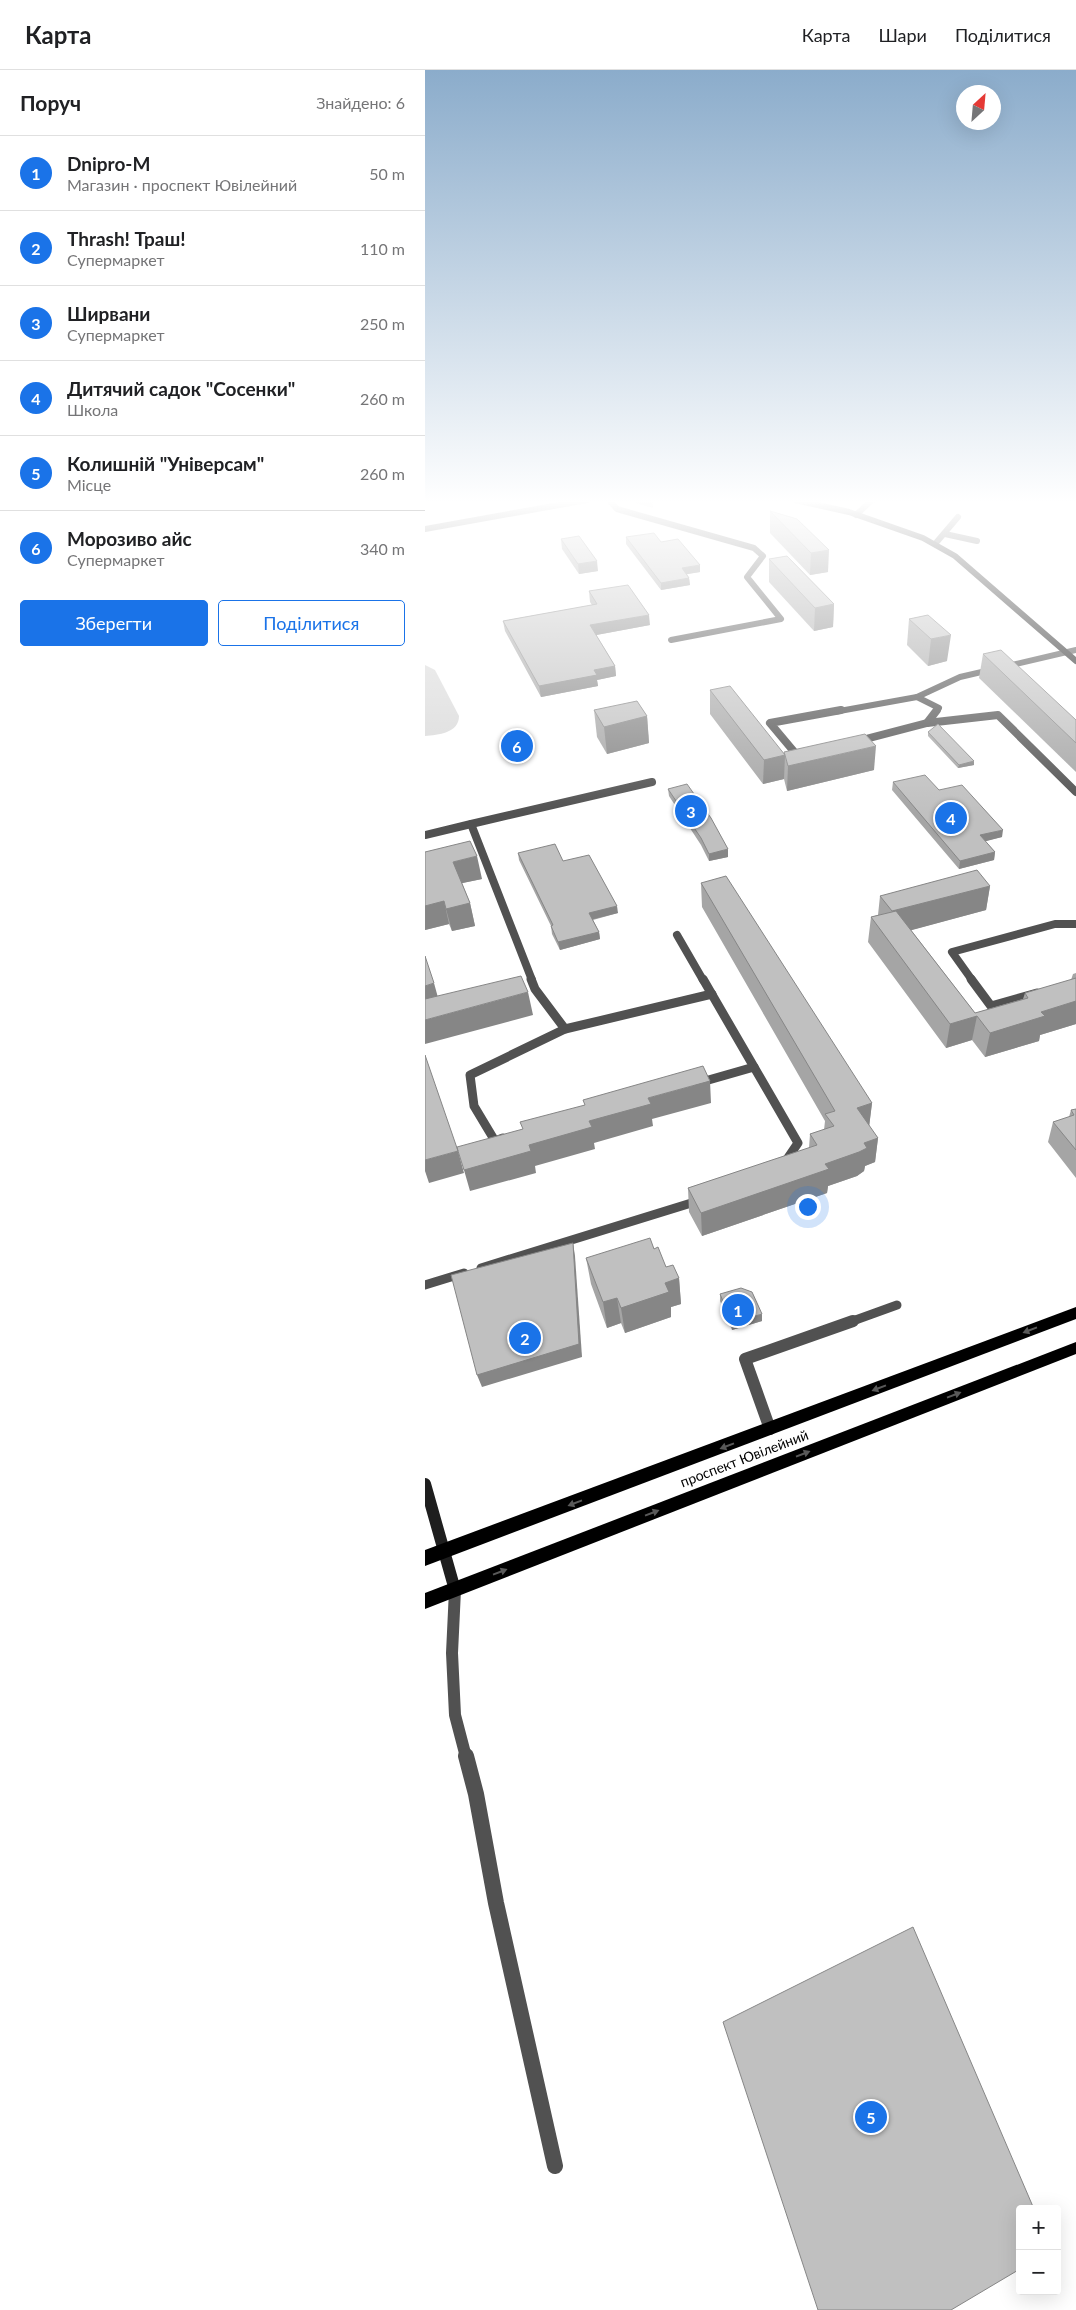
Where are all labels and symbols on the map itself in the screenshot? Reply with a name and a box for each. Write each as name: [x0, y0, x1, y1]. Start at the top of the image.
north arrow: [956, 85, 1001, 130]
pin: 6: [501, 727, 533, 765]
pin: 3: [675, 792, 707, 830]
pin: 4: [935, 799, 967, 837]
your location: [795, 1194, 821, 1220]
pin: 1: [722, 1291, 754, 1329]
pin: 2: [509, 1319, 541, 1357]
one-way arrow: [1023, 1327, 1038, 1334]
one-way arrow: [871, 1385, 886, 1392]
one-way arrow: [947, 1391, 962, 1398]
street label: проспект Ювілейний: [677, 1426, 811, 1490]
one-way arrow: [719, 1442, 734, 1450]
one-way arrow: [796, 1450, 810, 1458]
one-way arrow: [567, 1500, 582, 1507]
one-way arrow: [645, 1509, 659, 1517]
one-way arrow: [493, 1568, 507, 1576]
pin: 5: [855, 2098, 887, 2136]

